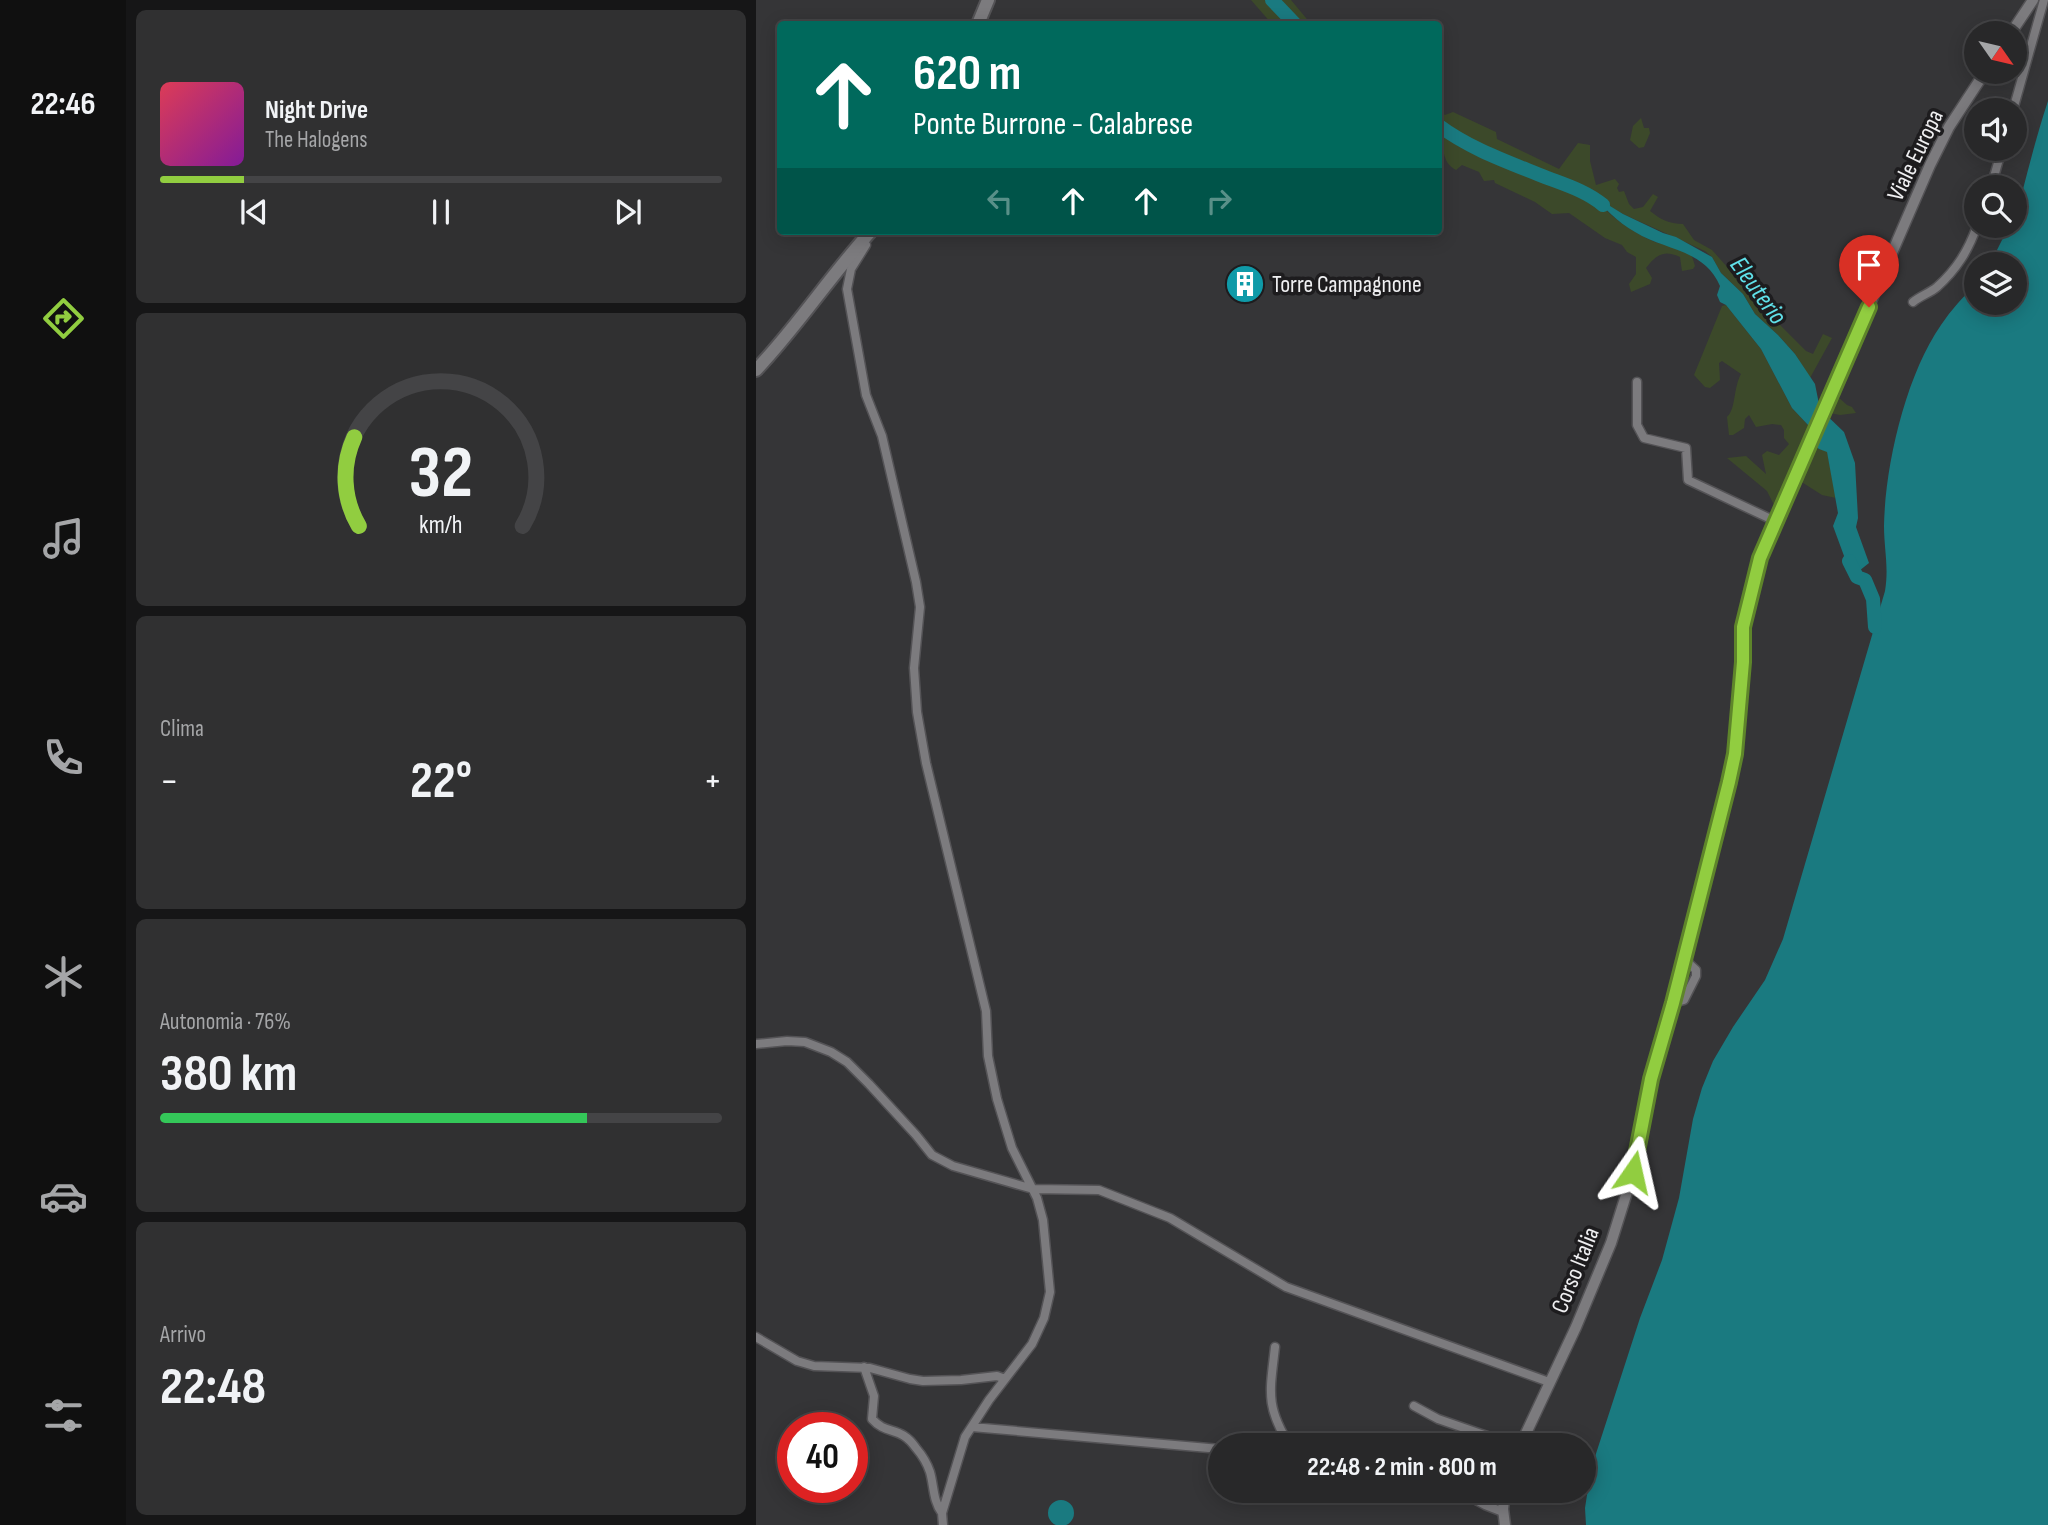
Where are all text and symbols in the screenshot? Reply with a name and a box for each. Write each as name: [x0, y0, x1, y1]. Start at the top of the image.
north arrow: [1964, 21, 2026, 84]
map controls: [1964, 21, 2027, 315]
text: 620 m: [913, 45, 1021, 104]
icon: ahead: [798, 49, 889, 140]
text: 22:46: [30, 85, 96, 124]
text: Night Drive: [265, 95, 368, 126]
button: sound: [1964, 98, 2027, 161]
text: Ponte Burrone - Calabrese: [913, 105, 1193, 144]
street label: Viale Europa: [1881, 105, 1950, 206]
text: The Halogens: [265, 126, 368, 154]
button: search: [1964, 175, 2027, 238]
icon: left: [981, 182, 1019, 220]
icon: ahead: [1054, 182, 1092, 220]
icon: ahead: [1127, 182, 1165, 220]
icon: right: [1200, 182, 1238, 220]
icon: previous: [235, 193, 273, 231]
icon: pause: [422, 193, 460, 231]
icon: next: [609, 193, 647, 231]
pin: [1839, 235, 1899, 307]
icon: arrive: [1850, 246, 1888, 284]
water label: Eleuterio: [1723, 251, 1793, 331]
button: layers: [1964, 252, 2027, 315]
building icon: Torre Campagnone: [1224, 263, 1266, 305]
place label: Torre Campagnone: [1272, 270, 1422, 299]
icon: directions: [39, 294, 88, 343]
text: 32: [409, 430, 473, 518]
text: km/h: [419, 509, 463, 540]
icon: music: [39, 514, 88, 563]
text: Clima: [160, 715, 204, 743]
icon: phone: [39, 733, 88, 782]
text: 22°: [410, 750, 472, 813]
text: −: [160, 759, 179, 804]
text: +: [703, 759, 722, 804]
icon: climate: [39, 952, 88, 1001]
text: Autonomia · 76%: [160, 1008, 291, 1036]
text: 380 km: [160, 1043, 297, 1106]
position arrow: [1596, 1135, 1670, 1209]
icon: car: [39, 1172, 88, 1221]
street label: Corso Italia: [1545, 1223, 1606, 1317]
text: Arrivo: [160, 1321, 206, 1349]
text: 22:48: [160, 1356, 266, 1419]
icon: filters: [39, 1391, 88, 1440]
speed limit sign: 40: [777, 1412, 868, 1503]
text: 22:48 · 2 min · 800 m: [1307, 1452, 1497, 1483]

